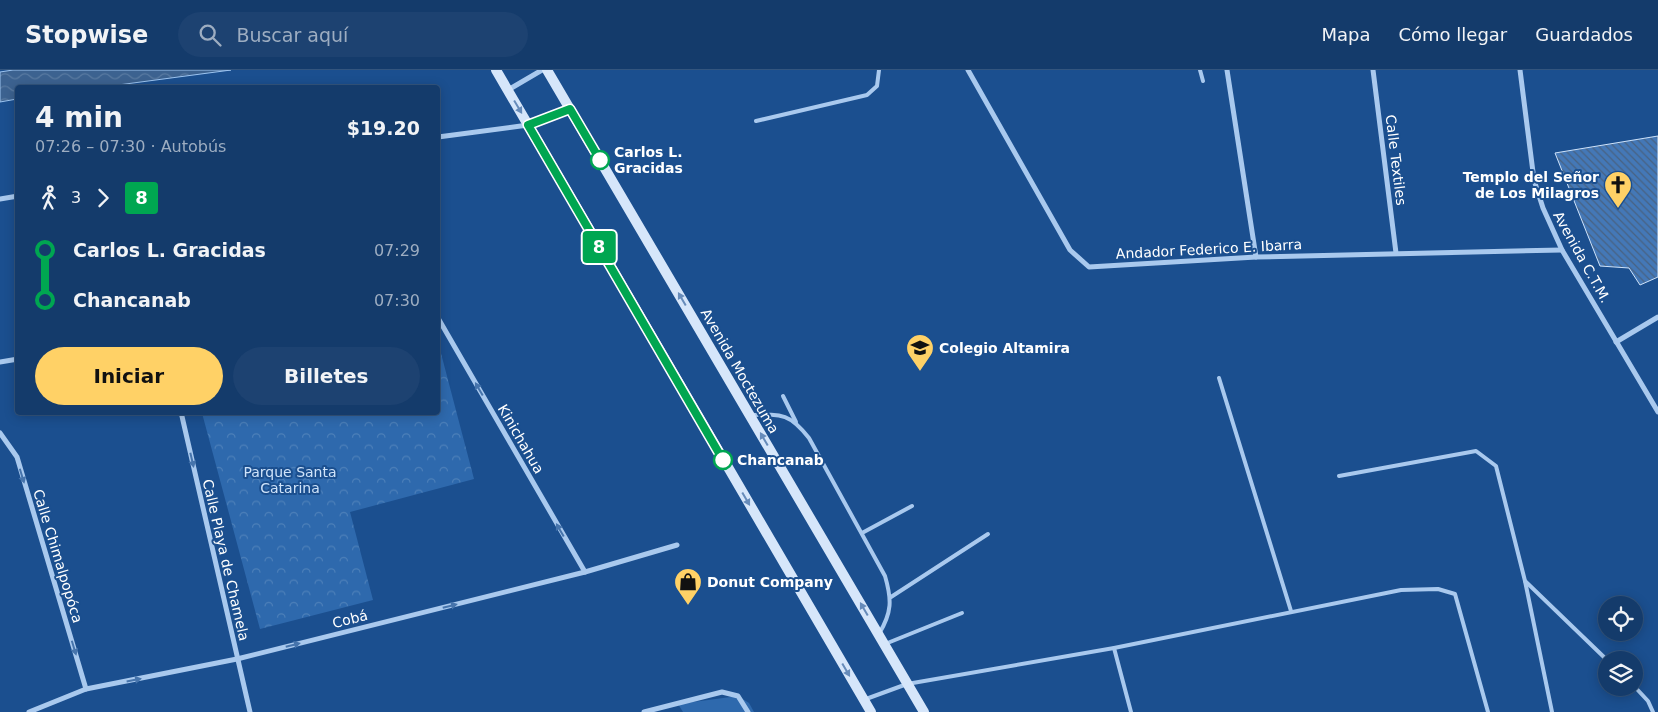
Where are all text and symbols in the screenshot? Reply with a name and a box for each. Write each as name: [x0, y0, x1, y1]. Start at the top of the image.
search box: [178, 12, 528, 57]
text: Stopwise: [25, 21, 148, 49]
icon: search: [196, 21, 224, 49]
text: Buscar aquí: [236, 24, 348, 46]
text: Mapa: [1321, 24, 1370, 45]
text: Cómo llegar: [1398, 24, 1507, 45]
text: Guardados: [1535, 24, 1633, 45]
text: 4 min: [35, 101, 123, 134]
one-way arrow: [513, 101, 522, 114]
street label: Calle Textiles: [1383, 114, 1409, 206]
text: $19.20: [347, 117, 420, 139]
text: 07:26 – 07:30 · Autobús: [35, 137, 226, 156]
place label: Carlos L. Gracidas: [614, 144, 683, 176]
marker: Carlos L. Gracidas: [590, 150, 610, 170]
place label: Templo del Señor de Los Milagros: [1463, 169, 1599, 201]
church icon: Templo del Señor de Los Milagros: [1603, 170, 1633, 209]
icon: walk: [35, 184, 63, 212]
icon: forward: [89, 184, 117, 212]
text: 8: [135, 187, 148, 208]
text: 3: [71, 188, 81, 207]
street label: Avenida C.T.M.: [1550, 208, 1614, 306]
line badge: 8: [583, 231, 615, 263]
text: 8: [593, 236, 605, 257]
street label: Andador Federico E. Ibarra: [1115, 236, 1303, 262]
text: Carlos L. Gracidas: [73, 239, 266, 261]
text: 07:29: [374, 241, 420, 260]
text: Chancanab: [73, 289, 191, 311]
text: 07:30: [374, 291, 420, 310]
one-way arrow: [678, 291, 686, 306]
street label: Avenida Moctezuma: [698, 306, 782, 436]
school or university icon: Colegio Altamira: [905, 333, 935, 372]
place label: Colegio Altamira: [939, 340, 1070, 356]
button: Iniciar: [35, 347, 223, 405]
button: Billetes: [233, 347, 420, 405]
one-way arrow: [474, 383, 483, 396]
street label: Kinichahua: [495, 402, 547, 476]
one-way arrow: [760, 432, 769, 445]
marker: Chancanab: [713, 450, 733, 470]
one-way arrow: [188, 452, 196, 468]
place label: Chancanab: [737, 452, 824, 468]
park label: Parque Santa Catarina: [243, 464, 337, 496]
one-way arrow: [19, 468, 27, 483]
street label: Calle Playa de Chamela: [200, 478, 252, 642]
street label: Calle Chimalpopóca: [30, 487, 86, 625]
one-way arrow: [742, 493, 751, 506]
one-way arrow: [556, 523, 565, 536]
shop icon: Donut Company: [673, 567, 703, 606]
place label: Donut Company: [707, 574, 833, 590]
map controls: [1598, 596, 1643, 696]
button: locate: [1598, 596, 1643, 641]
one-way arrow: [443, 601, 458, 609]
one-way arrow: [860, 602, 869, 616]
street label: Cobá: [331, 607, 369, 631]
one-way arrow: [70, 641, 78, 656]
one-way arrow: [285, 641, 300, 649]
button: layers: [1598, 651, 1643, 696]
one-way arrow: [842, 663, 851, 676]
one-way arrow: [126, 675, 142, 683]

